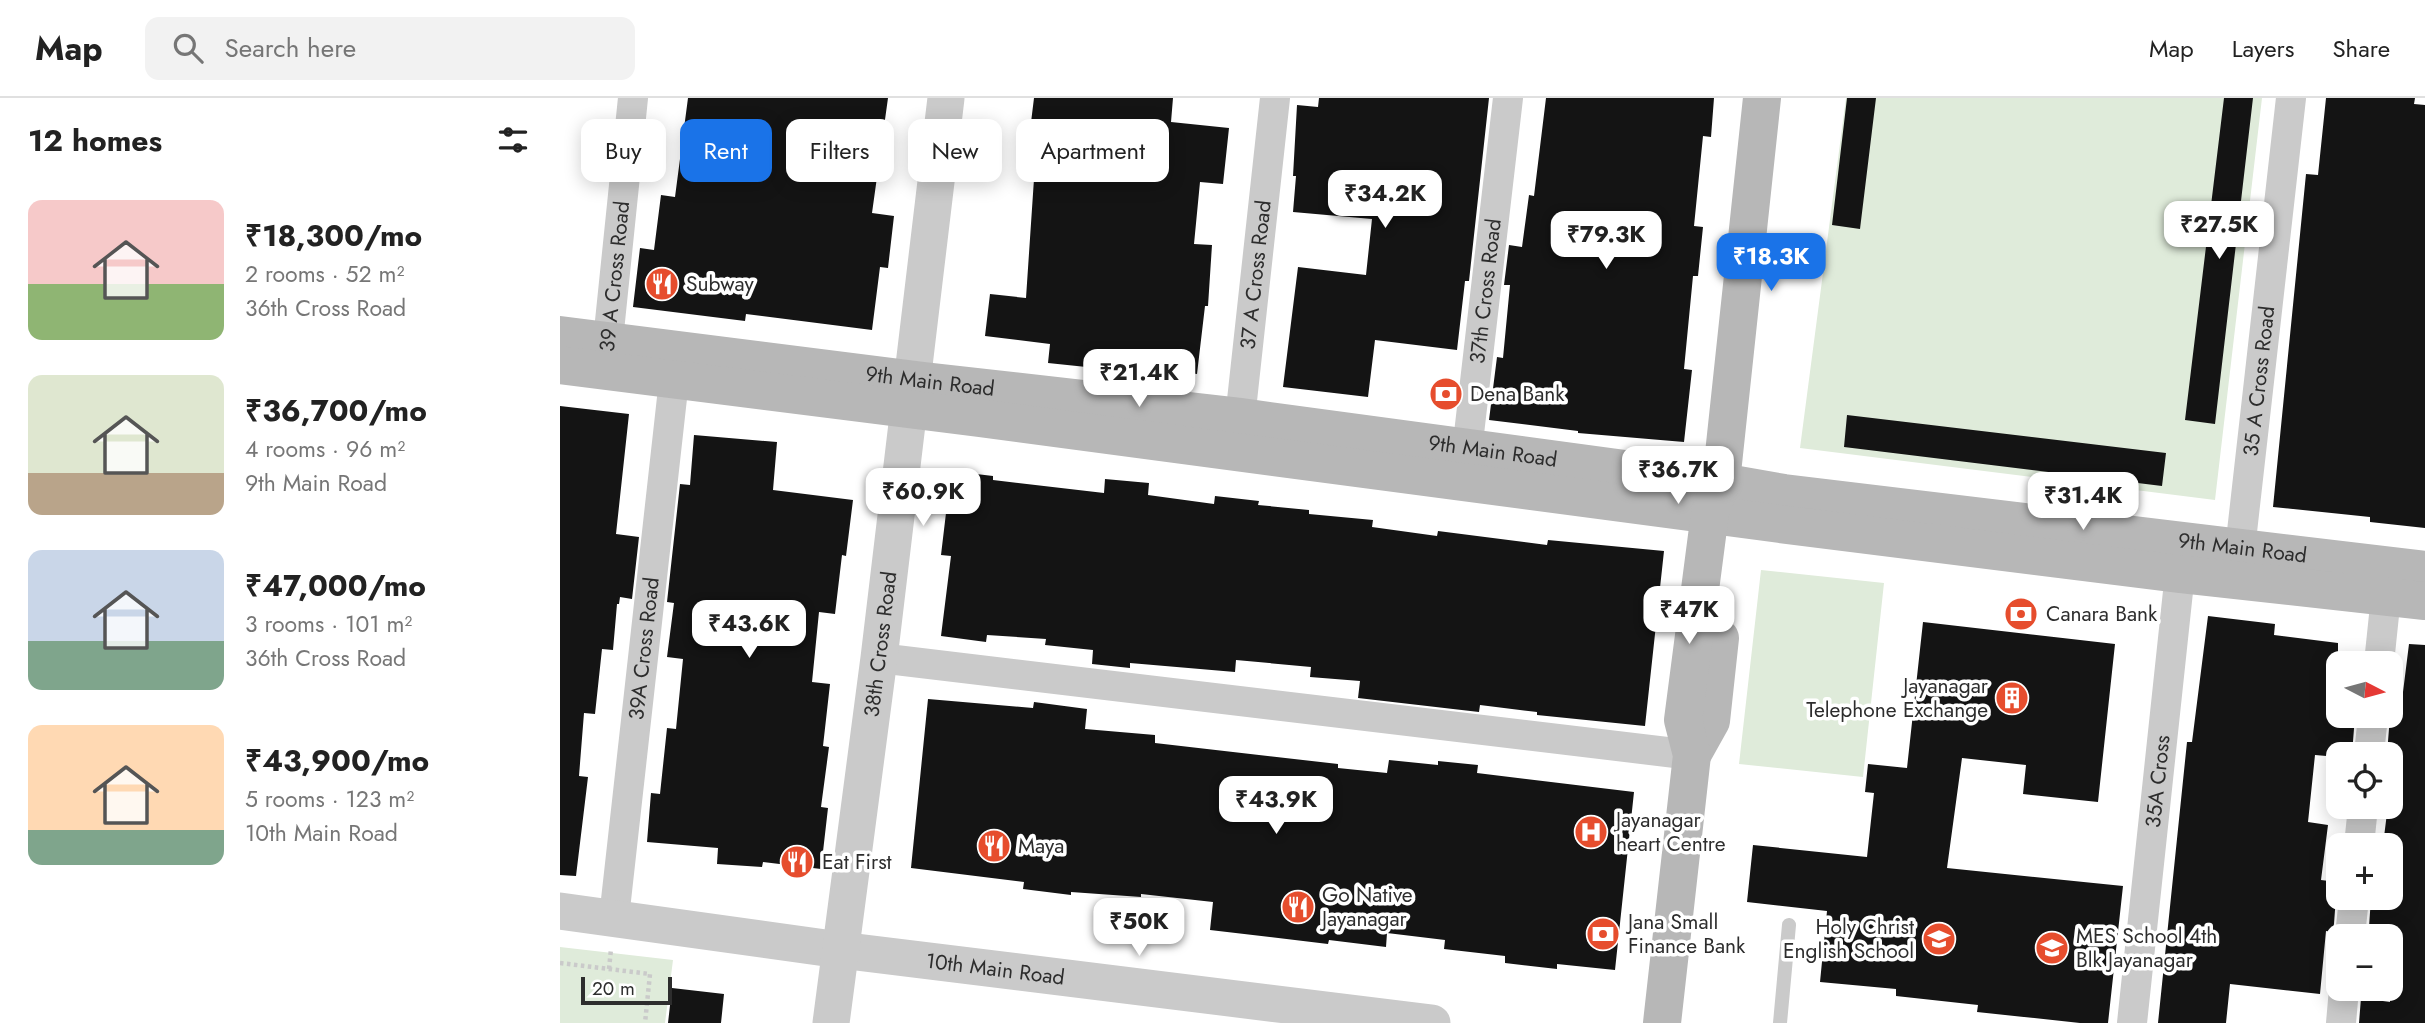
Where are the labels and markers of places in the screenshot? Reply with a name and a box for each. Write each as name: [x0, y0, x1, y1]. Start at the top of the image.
pin: ₹34.2K: [1328, 170, 1442, 230]
pin: ₹27.5K: [2162, 202, 2276, 261]
pin: ₹79.3K: [1549, 212, 1663, 271]
pin: ₹18.3K: [1714, 234, 1828, 293]
restaurant icon: Subway: [643, 265, 681, 303]
place label: Subway: [686, 269, 754, 299]
pin: ₹21.4K: [1082, 350, 1196, 409]
bank icon: Dena Bank: [1427, 375, 1465, 413]
place label: Dena Bank: [1470, 379, 1565, 409]
pin: ₹36.7K: [1621, 446, 1735, 506]
pin: ₹60.9K: [866, 468, 980, 528]
pin: ₹31.4K: [2026, 472, 2140, 532]
pin: ₹47K: [1648, 587, 1730, 646]
bank icon: Canara Bank: [2002, 595, 2040, 633]
place label: Canara Bank: [2046, 599, 2158, 629]
pin: ₹43.6K: [692, 601, 806, 660]
place label: Jayanagar Telephone Exchange: [1806, 671, 1989, 725]
building icon: Jayanagar Telephone Exchange: [1993, 679, 2031, 717]
pin: ₹43.9K: [1219, 776, 1333, 836]
place label: Jayanagar heart Centre: [1613, 805, 1726, 859]
hospital icon: Jayanagar heart Centre: [1572, 813, 1610, 851]
restaurant icon: Maya: [975, 827, 1013, 865]
place label: Maya: [1018, 831, 1064, 861]
restaurant icon: Eat First: [778, 843, 816, 881]
place label: Eat First: [822, 847, 892, 877]
place label: Go Native Jayanagar: [1319, 880, 1413, 934]
restaurant icon: Go Native Jayanagar: [1279, 888, 1317, 926]
pin: ₹50K: [1098, 898, 1180, 958]
place label: Jana Small Finance Bank: [1625, 907, 1746, 961]
place label: Holy Christ English School: [1783, 912, 1914, 966]
bank icon: Jana Small Finance Bank: [1584, 915, 1622, 953]
school or university icon: Holy Christ English School: [1920, 920, 1958, 958]
place label: MES School 4th Blk Jayanagar: [2076, 921, 2217, 975]
school or university icon: MES School 4th Blk Jayanagar: [2033, 929, 2071, 967]

